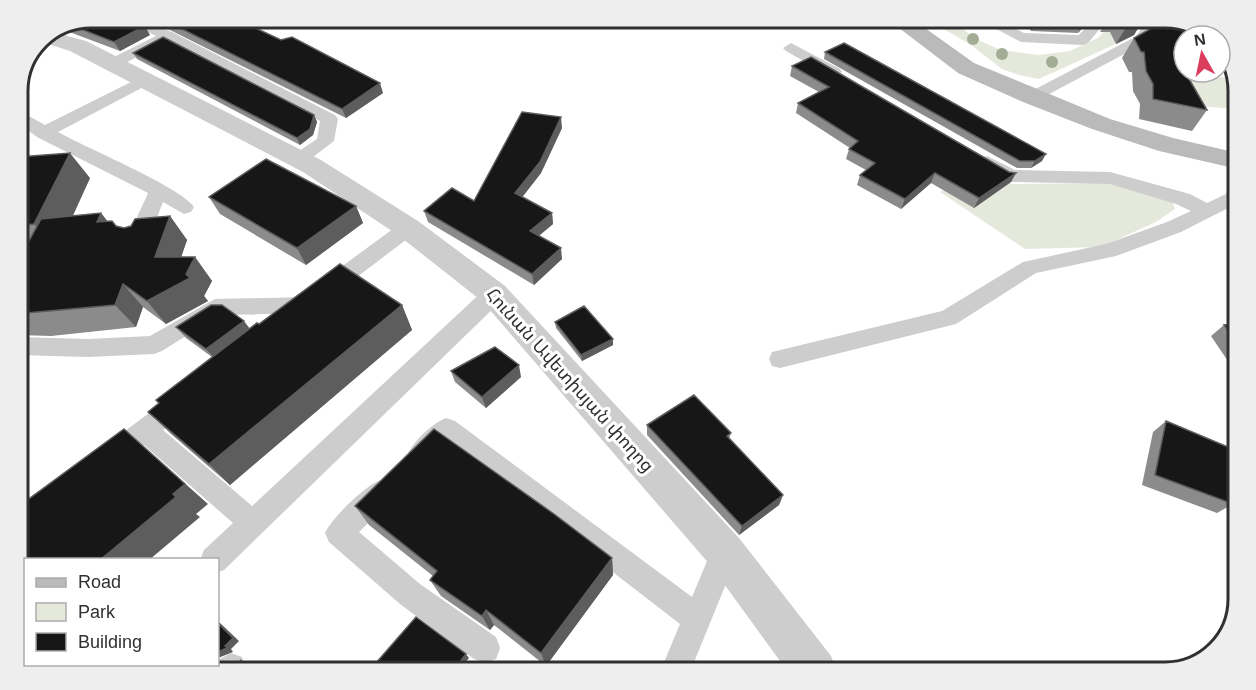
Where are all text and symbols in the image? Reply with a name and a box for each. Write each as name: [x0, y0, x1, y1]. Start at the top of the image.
north arrow: [1172, 24, 1232, 84]
text: N: [1193, 30, 1207, 49]
street label: Հունան Ավետիսյան փողոց: [482, 284, 658, 476]
legend: [24, 558, 219, 666]
text: Road: [78, 572, 121, 592]
text: Park: [78, 602, 116, 622]
text: Building: [78, 632, 142, 652]

